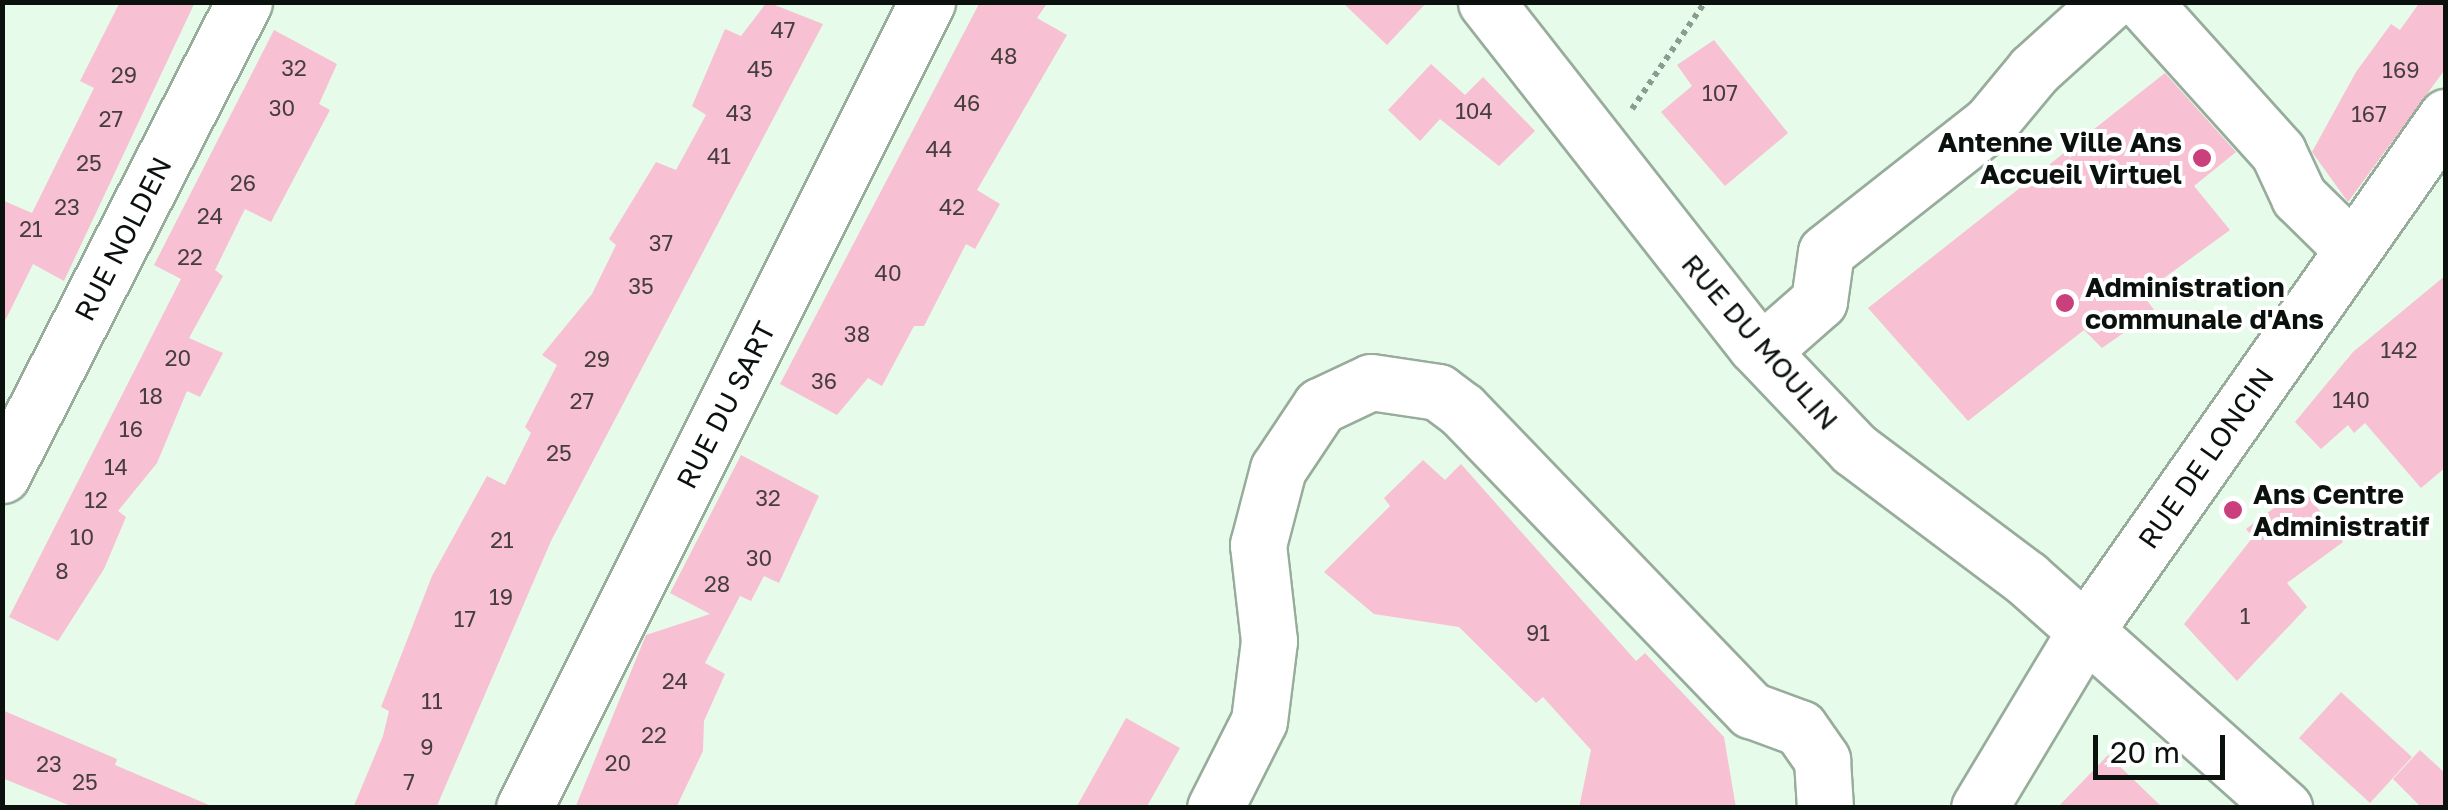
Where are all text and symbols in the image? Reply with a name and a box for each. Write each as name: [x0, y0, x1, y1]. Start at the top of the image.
house number: 47: [770, 17, 796, 43]
house number: 48: [991, 43, 1017, 69]
house number: 32: [281, 55, 307, 81]
house number: 45: [747, 56, 773, 82]
house number: 169: [2382, 57, 2420, 83]
house number: 29: [111, 62, 137, 88]
house number: 107: [1702, 80, 1738, 106]
house number: 46: [954, 90, 980, 116]
house number: 30: [269, 95, 295, 121]
house number: 104: [1455, 98, 1493, 124]
house number: 43: [726, 100, 752, 126]
house number: 167: [2351, 101, 2387, 127]
house number: 27: [99, 106, 123, 132]
place label: Antenne Ville Ans Accueil Virtuel: [1938, 125, 2182, 191]
house number: 44: [926, 136, 952, 162]
house number: 41: [707, 143, 731, 169]
marker: Antenne Ville Ans Accueil Virtuel: [2191, 147, 2213, 169]
house number: 25: [76, 150, 102, 176]
street label: RUE NOLDEN: [67, 152, 179, 326]
house number: 26: [230, 170, 256, 196]
house number: 23: [54, 194, 80, 220]
house number: 42: [939, 194, 965, 220]
house number: 24: [197, 203, 223, 229]
house number: 21: [19, 216, 43, 242]
house number: 37: [649, 230, 673, 256]
house number: 22: [177, 244, 203, 270]
street label: RUE DU MOULIN: [1675, 247, 1845, 437]
house number: 40: [874, 260, 902, 286]
place label: Administration communale d'Ans: [2085, 270, 2324, 336]
house number: 35: [628, 273, 654, 299]
marker: Administration communale d'Ans: [2054, 292, 2076, 314]
street label: RUE DU SART: [670, 316, 782, 494]
house number: 38: [844, 321, 870, 347]
house number: 142: [2381, 337, 2417, 363]
house number: 20: [165, 345, 191, 371]
house number: 29: [584, 346, 610, 372]
street label: RUE DE LONCIN: [2131, 361, 2281, 555]
house number: 36: [811, 368, 837, 394]
house number: 18: [139, 383, 163, 409]
house number: 140: [2332, 387, 2370, 413]
house number: 27: [570, 388, 594, 414]
house number: 16: [119, 416, 143, 442]
house number: 25: [546, 440, 572, 466]
house number: 14: [104, 454, 128, 480]
place label: Ans Centre Administratif: [2253, 477, 2429, 543]
house number: 32: [755, 485, 781, 511]
house number: 12: [84, 487, 108, 513]
marker: Ans Centre Administratif: [2222, 499, 2244, 521]
house number: 10: [70, 524, 94, 550]
house number: 21: [490, 527, 514, 553]
house number: 30: [746, 545, 772, 571]
house number: 8: [55, 558, 69, 584]
house number: 28: [704, 571, 730, 597]
house number: 19: [489, 584, 513, 610]
house number: 1: [2240, 603, 2250, 629]
house number: 17: [454, 606, 476, 632]
house number: 91: [1526, 620, 1550, 646]
house number: 24: [662, 668, 688, 694]
house number: 11: [421, 688, 443, 714]
scale bar: [2098, 715, 2230, 777]
house number: 22: [641, 722, 667, 748]
house number: 9: [420, 734, 434, 760]
text: 20 m: [2110, 734, 2180, 770]
house number: 20: [605, 750, 631, 776]
house number: 23: [36, 751, 62, 777]
house number: 25: [72, 769, 98, 795]
house number: 7: [403, 769, 415, 795]

